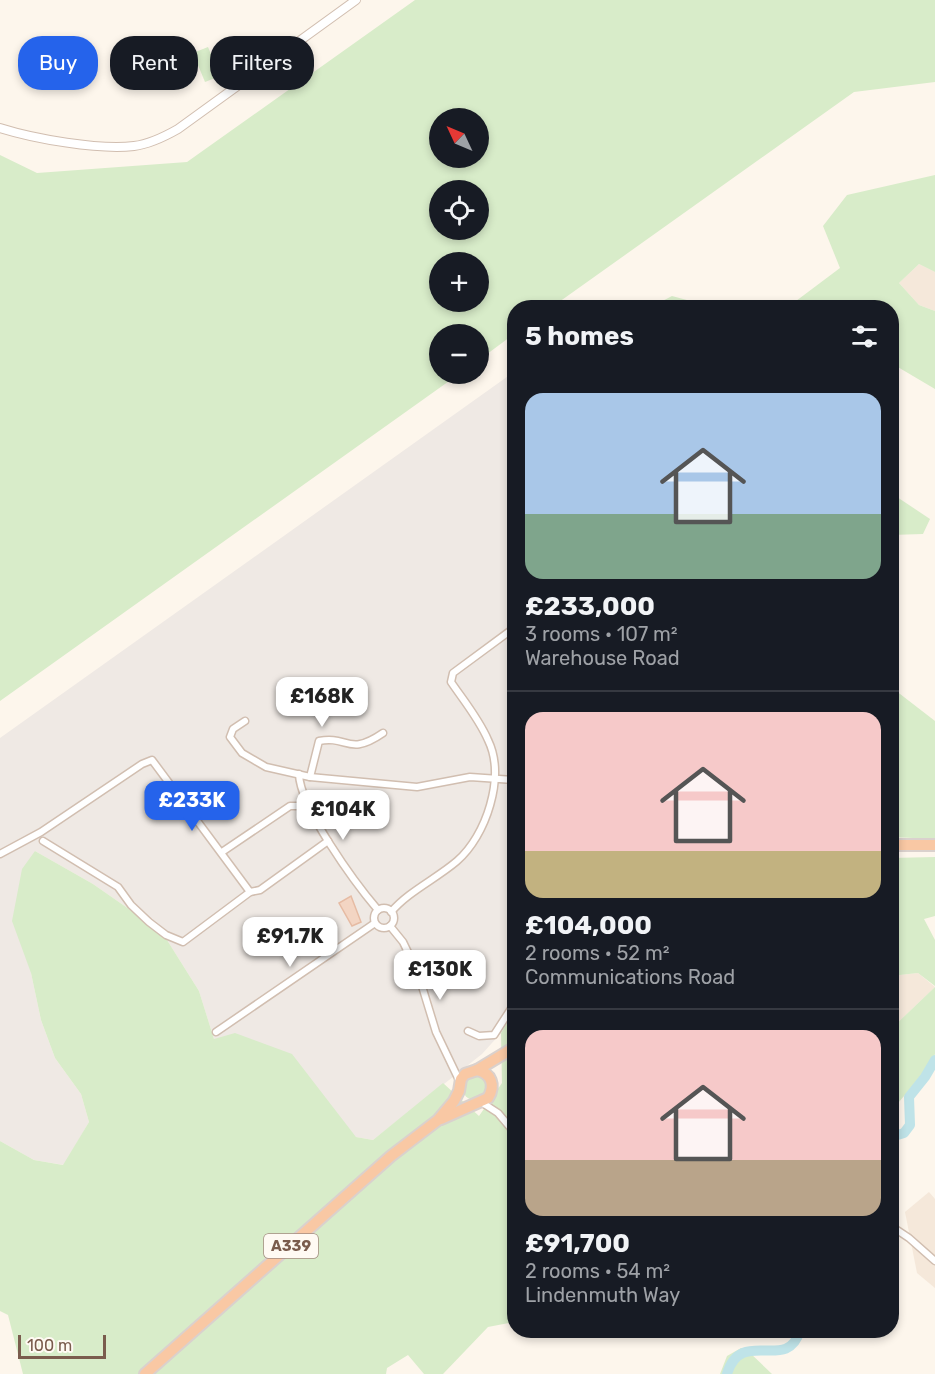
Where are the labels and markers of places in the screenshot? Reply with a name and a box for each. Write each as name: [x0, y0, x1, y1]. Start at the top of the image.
pin: £168K: [280, 677, 364, 728]
pin: £233K: [150, 781, 234, 832]
pin: £104K: [301, 790, 385, 841]
pin: £91.7K: [241, 917, 339, 968]
pin: £130K: [398, 950, 482, 1001]

